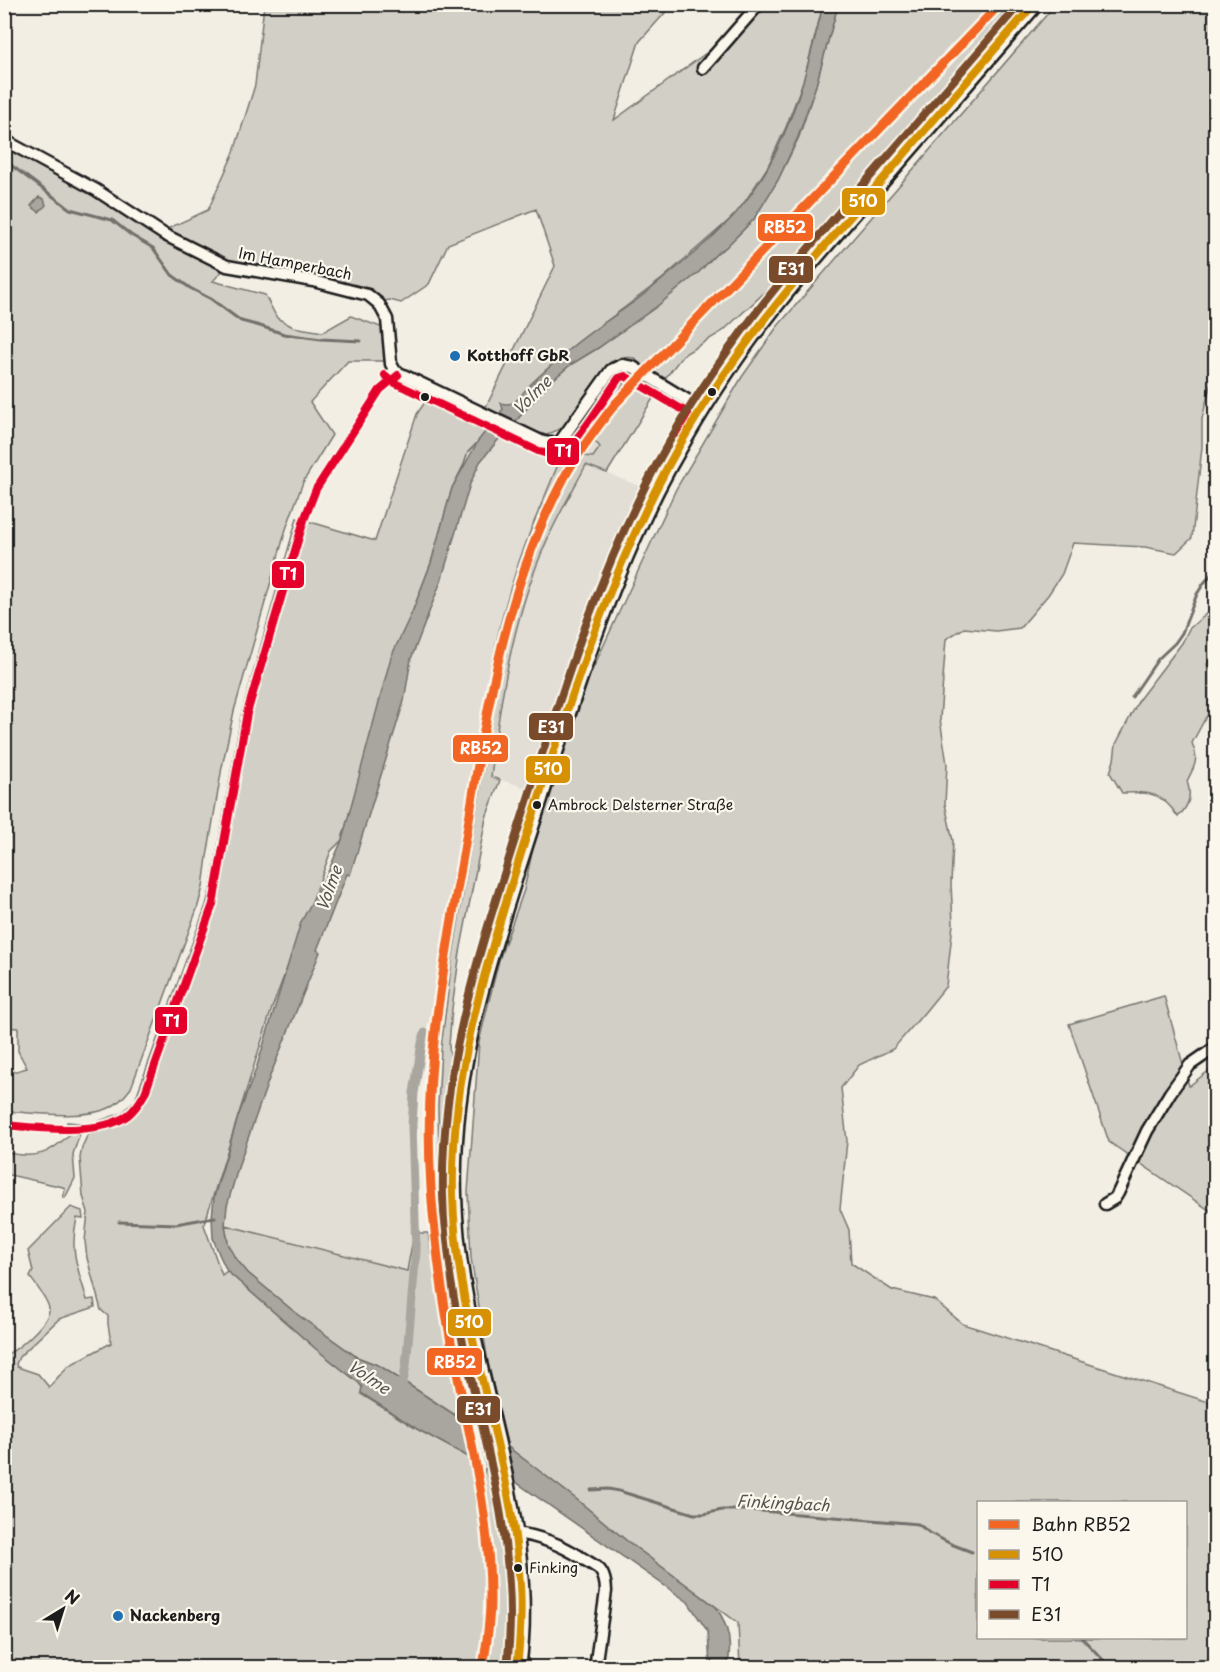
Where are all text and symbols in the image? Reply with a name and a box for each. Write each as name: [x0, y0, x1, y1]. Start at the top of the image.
line badge: 510: [841, 187, 886, 216]
text: 510: [848, 188, 878, 212]
line badge: RB52: [757, 213, 814, 242]
text: RB52: [764, 214, 806, 238]
street label: Im Hamperbach: [237, 240, 354, 285]
line badge: E31: [768, 255, 814, 284]
text: E31: [777, 256, 805, 280]
place label: Kotthoff GbR: [467, 343, 569, 366]
marker: Kotthoff GbR: [448, 349, 462, 363]
water label: Volme: [506, 368, 557, 419]
unlabelled marker: [706, 386, 718, 398]
unlabelled marker: [419, 391, 431, 403]
line badge: T1: [546, 437, 580, 466]
text: T1: [554, 438, 572, 462]
line badge: T1: [271, 560, 305, 589]
text: T1: [279, 561, 297, 585]
line badge: E31: [528, 712, 574, 741]
text: E31: [537, 714, 565, 738]
line badge: RB52: [452, 734, 509, 763]
text: RB52: [460, 735, 502, 759]
line badge: 510: [525, 755, 571, 784]
text: 510: [533, 756, 563, 780]
place label: Ambrock Delsterner Straße: [548, 794, 733, 815]
marker: Ambrock Delsterner Straße: [531, 799, 543, 811]
water label: Volme: [309, 861, 348, 914]
line badge: T1: [154, 1006, 188, 1035]
text: T1: [162, 1008, 180, 1032]
line badge: 510: [447, 1308, 492, 1337]
text: 510: [454, 1309, 484, 1333]
line badge: RB52: [426, 1347, 483, 1376]
text: RB52: [434, 1349, 476, 1373]
water label: Volme: [344, 1353, 397, 1400]
line badge: E31: [456, 1395, 501, 1424]
text: E31: [464, 1396, 492, 1420]
water label: Finkingbach: [736, 1488, 831, 1516]
legend: [977, 1501, 1187, 1639]
text: Bahn RB52: [1031, 1510, 1131, 1537]
text: 510: [1031, 1540, 1063, 1567]
place label: Finking: [529, 1557, 578, 1578]
marker: Finking: [512, 1562, 524, 1574]
text: T1: [1031, 1570, 1050, 1597]
north arrow: [33, 1579, 93, 1639]
text: N: [60, 1583, 85, 1610]
text: E31: [1031, 1600, 1061, 1627]
place label: Nackenberg: [130, 1603, 220, 1626]
marker: Nackenberg: [111, 1609, 125, 1623]

